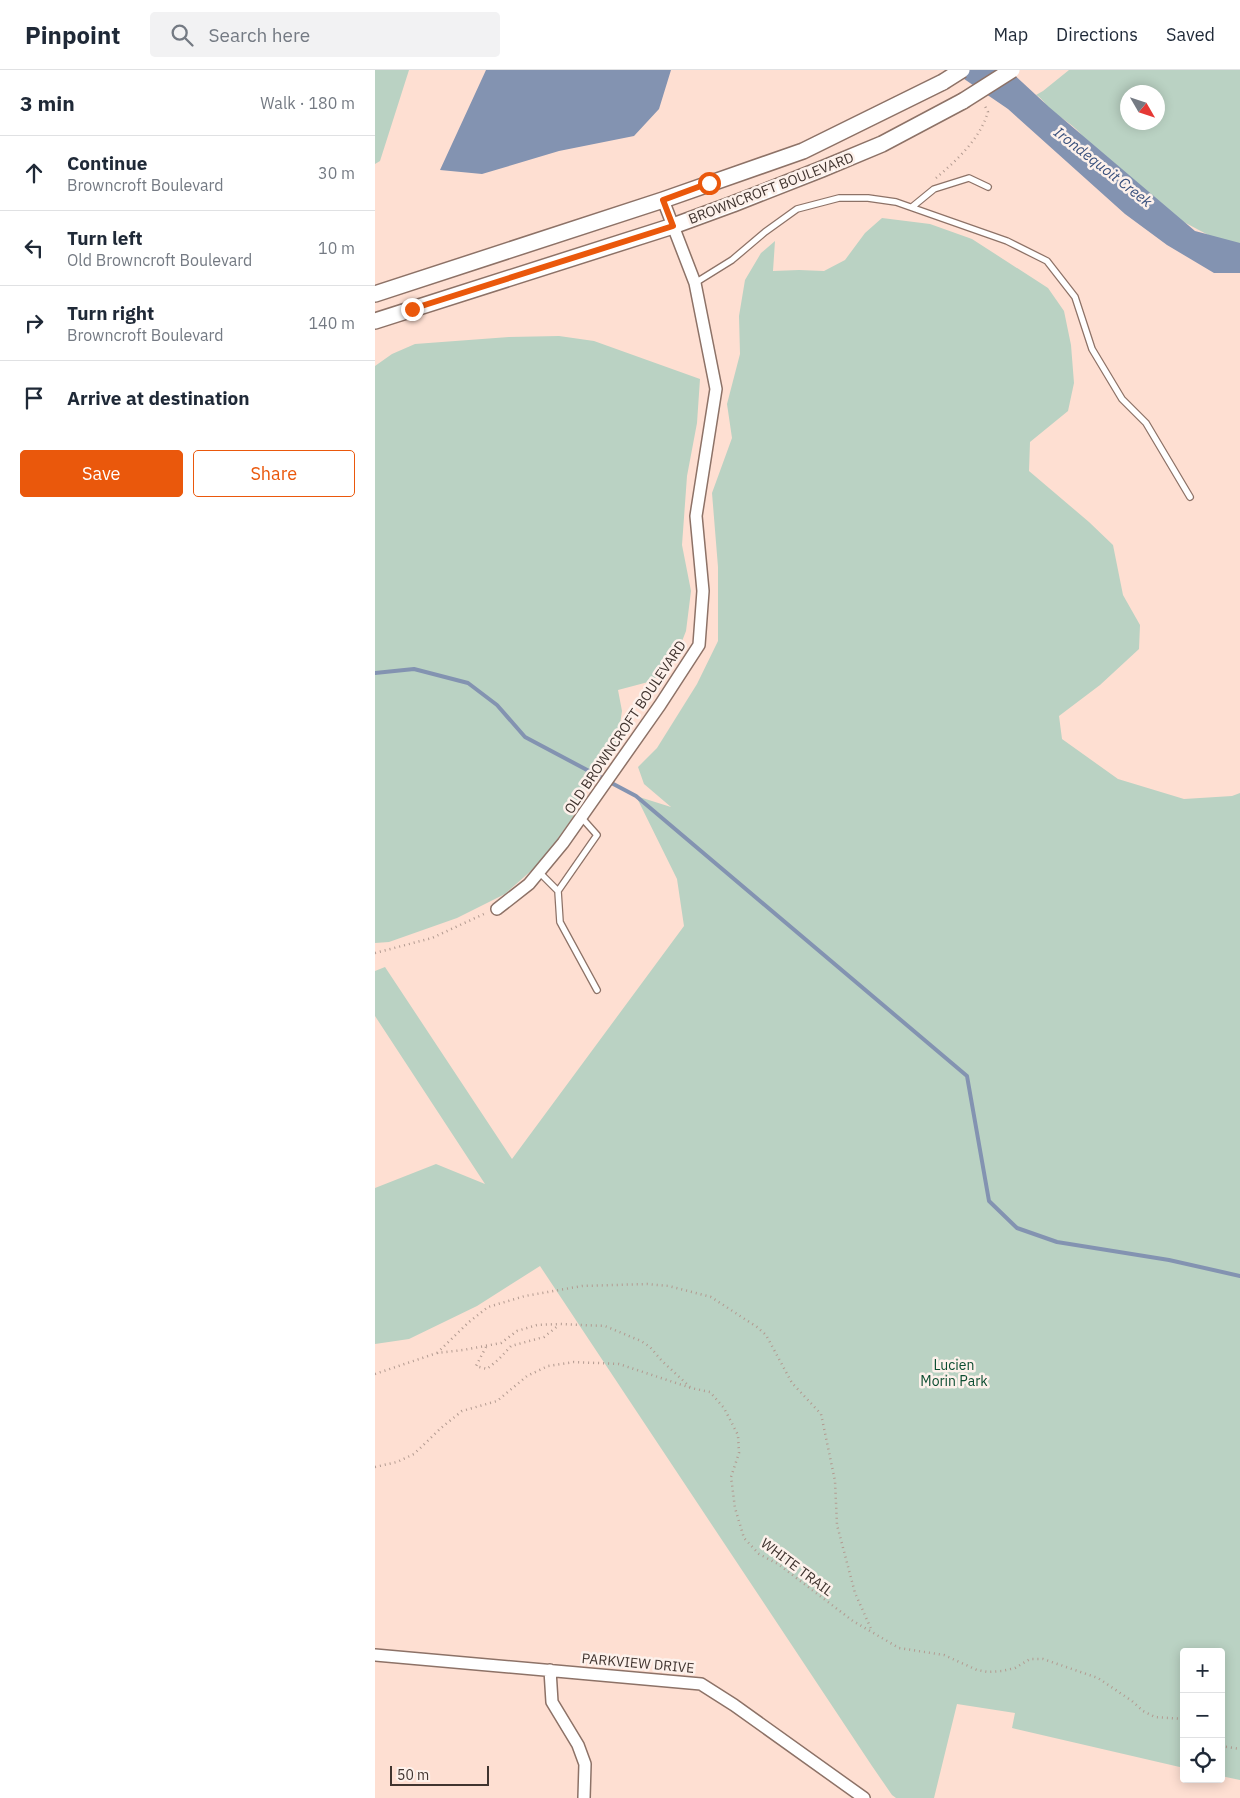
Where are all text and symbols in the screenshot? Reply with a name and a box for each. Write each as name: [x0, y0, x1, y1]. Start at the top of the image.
search box: [150, 12, 500, 57]
text: Pinpoint: [25, 19, 120, 51]
icon: search: [168, 21, 196, 49]
text: Search here: [208, 23, 310, 47]
text: Map: [993, 23, 1028, 46]
text: Directions: [1056, 23, 1138, 46]
text: Saved: [1166, 23, 1215, 46]
north arrow: [1120, 85, 1165, 130]
text: 3 min: [20, 89, 75, 117]
text: Walk · 180 m: [260, 93, 355, 113]
water label: Irondequoit Creek: [1050, 122, 1156, 211]
street label: BROWNCROFT BOULEVARD: [686, 148, 856, 228]
text: Continue: [67, 151, 147, 175]
icon: ahead: [20, 159, 48, 187]
text: 30 m: [318, 163, 355, 183]
route start: [698, 172, 721, 195]
text: Browncroft Boulevard: [67, 175, 224, 195]
text: Turn left: [67, 226, 143, 250]
icon: left: [20, 234, 48, 262]
text: 10 m: [318, 238, 355, 258]
text: Old Browncroft Boulevard: [67, 250, 252, 270]
route end: [401, 298, 424, 321]
text: Turn right: [67, 301, 154, 325]
icon: right: [20, 309, 48, 337]
text: 140 m: [308, 313, 355, 333]
text: Browncroft Boulevard: [67, 325, 224, 345]
icon: arrive: [20, 384, 48, 412]
text: Arrive at destination: [67, 386, 250, 410]
button: Save: [20, 450, 183, 497]
button: Share: [193, 450, 355, 497]
street label: OLD BROWNCROFT BOULEVARD: [560, 637, 690, 817]
park label: Lucien Morin Park: [920, 1356, 988, 1390]
street label: WHITE TRAIL: [757, 1534, 837, 1600]
map controls: [1180, 1648, 1225, 1783]
button: +: [1180, 1648, 1225, 1693]
street label: PARKVIEW DRIVE: [581, 1649, 695, 1677]
button: −: [1180, 1693, 1225, 1738]
button: locate: [1180, 1738, 1225, 1783]
scale bar: [390, 1763, 489, 1786]
text: 50 m: [397, 1766, 429, 1784]

